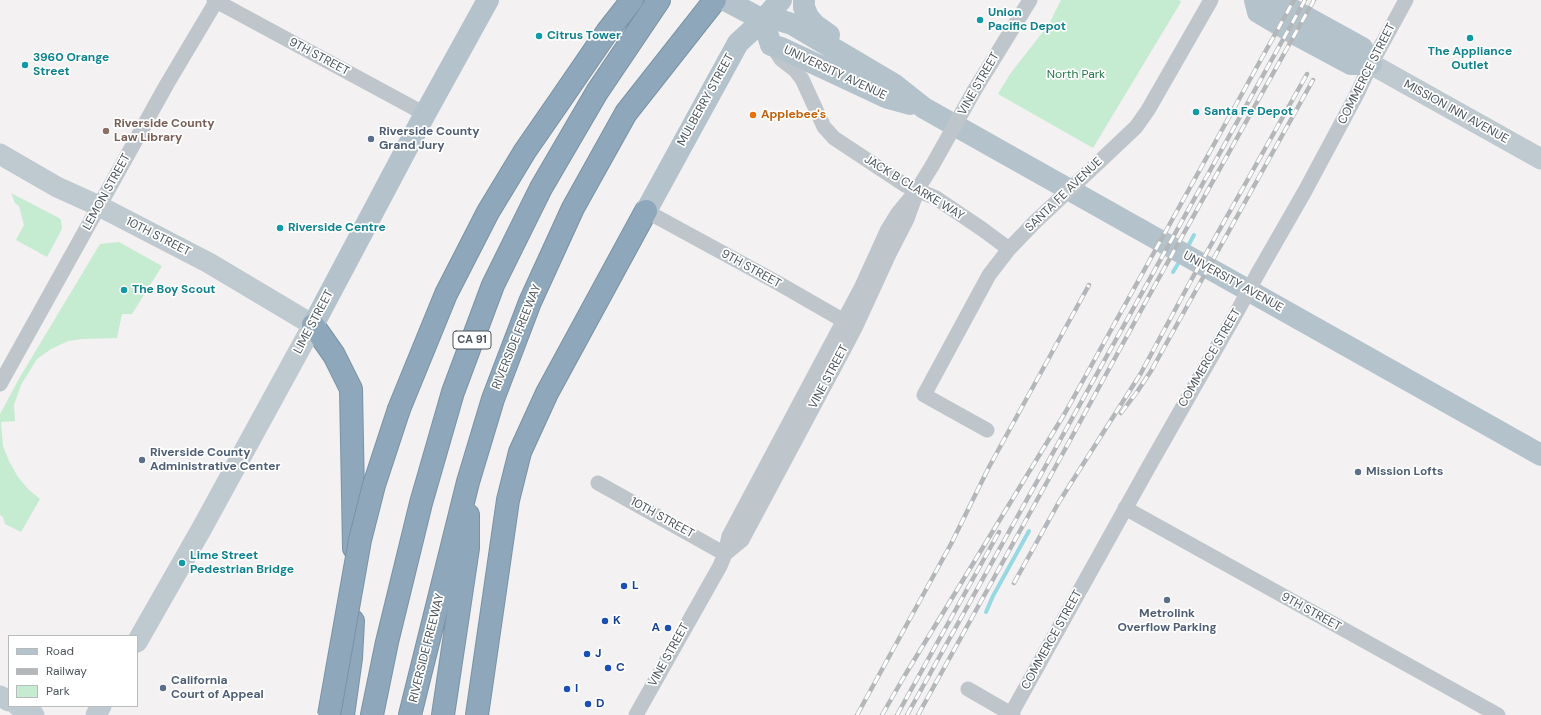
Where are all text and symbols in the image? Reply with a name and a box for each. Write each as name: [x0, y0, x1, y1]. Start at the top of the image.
place label: Union Pacific Depot: [988, 6, 1066, 34]
marker: Union Pacific Depot: [975, 15, 985, 25]
street label: COMMERCE STREET: [1335, 21, 1399, 127]
place label: Citrus Tower: [547, 29, 621, 43]
marker: Citrus Tower: [534, 31, 544, 41]
marker: The Appliance Outlet: [1465, 33, 1475, 43]
street label: 9TH STREET: [286, 35, 352, 79]
street label: UNIVERSITY AVENUE: [781, 43, 889, 103]
place label: The Appliance Outlet: [1428, 45, 1512, 73]
street label: VINE STREET: [955, 50, 1003, 118]
place label: 3960 Orange Street: [33, 51, 109, 79]
street label: MULBERRY STREET: [675, 51, 737, 149]
marker: 3960 Orange Street: [20, 60, 30, 70]
park label: North Park: [1047, 68, 1105, 82]
street label: MISSION INN AVENUE: [1401, 77, 1511, 147]
place label: Santa Fe Depot: [1204, 105, 1293, 119]
marker: Santa Fe Depot: [1191, 107, 1201, 117]
place label: Applebee's: [761, 108, 826, 122]
marker: Applebee's: [748, 110, 758, 120]
place label: Riverside County Law Library: [114, 117, 214, 145]
place label: Riverside County Grand Jury: [379, 125, 479, 153]
marker: Riverside County Law Library: [101, 126, 111, 136]
marker: Riverside County Grand Jury: [366, 134, 376, 144]
street label: LEMON STREET: [80, 151, 134, 233]
street label: JACK B CLARKE WAY: [861, 152, 967, 224]
street label: SANTA FE AVENUE: [1023, 155, 1105, 235]
street label: 10TH STREET: [123, 215, 193, 259]
place label: Riverside Centre: [288, 221, 386, 235]
marker: Riverside Centre: [275, 223, 285, 233]
street label: 9TH STREET: [719, 247, 783, 291]
street label: UNIVERSITY AVENUE: [1180, 249, 1286, 315]
street label: RIVERSIDE FREEWAY: [489, 282, 545, 392]
place label: The Boy Scout: [132, 283, 216, 297]
marker: The Boy Scout: [119, 285, 129, 295]
street label: LIME STREET: [291, 288, 337, 356]
street label: COMMERCE STREET: [1176, 306, 1244, 410]
road number: CA 91: [453, 331, 491, 349]
street label: VINE STREET: [806, 343, 852, 411]
place label: Riverside County Administrative Center: [150, 446, 280, 474]
marker: Riverside County Administrative Center: [137, 455, 147, 465]
place label: Mission Lofts: [1366, 465, 1443, 479]
marker: Mission Lofts: [1353, 467, 1363, 477]
street label: 10TH STREET: [628, 495, 696, 541]
place label: Lime Street Pedestrian Bridge: [190, 549, 294, 577]
marker: Lime Street Pedestrian Bridge: [177, 558, 187, 568]
place label: L: [632, 579, 639, 593]
marker: L: [619, 581, 629, 591]
street label: COMMERCE STREET: [1019, 588, 1085, 692]
street label: 9TH STREET: [1279, 590, 1343, 634]
street label: RIVERSIDE FREEWAY: [406, 592, 448, 704]
marker: Metrolink Overflow Parking: [1162, 595, 1172, 605]
place label: Metrolink Overflow Parking: [1117, 607, 1217, 635]
place label: K: [613, 614, 621, 628]
marker: K: [600, 616, 610, 626]
street label: VINE STREET: [646, 621, 692, 689]
place label: A: [651, 621, 660, 635]
marker: A: [663, 623, 673, 633]
legend: [8, 635, 138, 707]
text: Road: [46, 643, 74, 659]
place label: J: [595, 647, 601, 661]
marker: J: [582, 649, 592, 659]
place label: C: [616, 661, 625, 675]
text: Railway: [46, 663, 87, 679]
marker: C: [603, 663, 613, 673]
place label: California Court of Appeal: [171, 674, 264, 702]
place label: I: [575, 682, 578, 696]
text: Park: [46, 683, 70, 699]
marker: California Court of Appeal: [158, 683, 168, 693]
marker: I: [562, 684, 572, 694]
place label: D: [596, 697, 604, 711]
marker: D: [583, 699, 593, 709]

